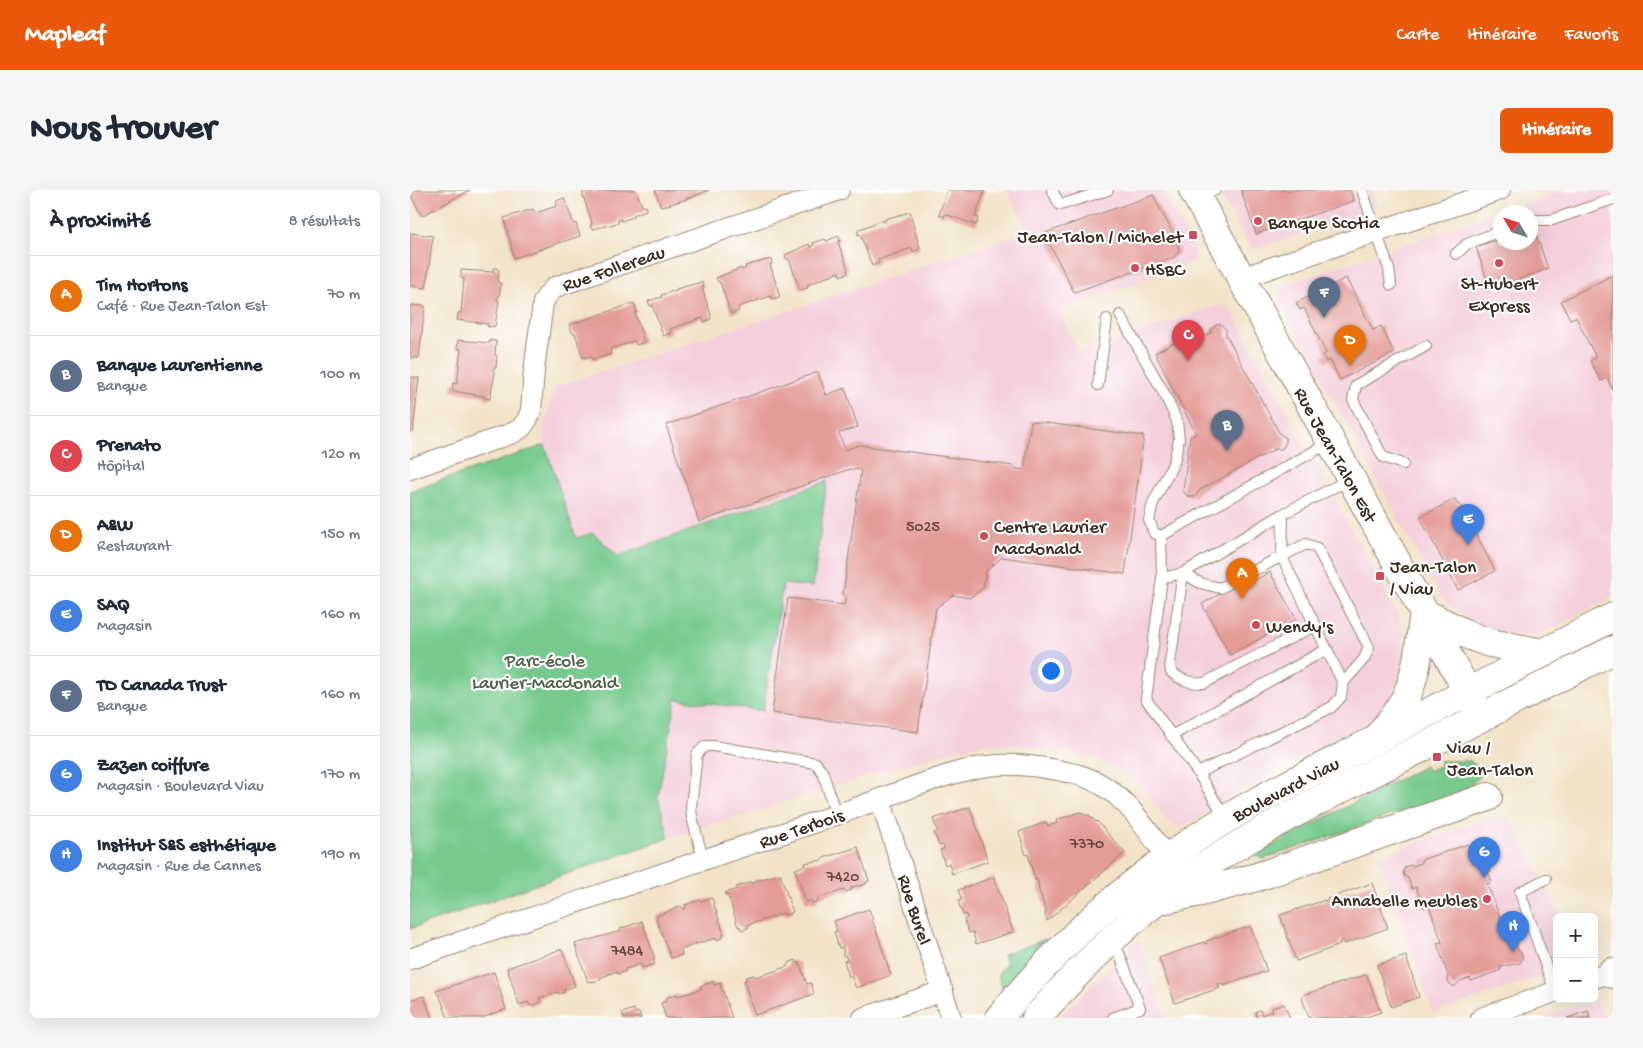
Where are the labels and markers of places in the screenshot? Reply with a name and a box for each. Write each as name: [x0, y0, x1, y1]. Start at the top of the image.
place label: Banque Scotia: [1267, 213, 1381, 236]
marker: Banque Scotia: [1252, 215, 1264, 227]
place label: Jean-Talon / Michelet: [1018, 227, 1185, 250]
marker: Jean-Talon / Michelet: [1187, 229, 1199, 241]
marker: St-Hubert Express: [1493, 257, 1505, 269]
place label: HSBC: [1145, 260, 1186, 283]
marker: HSBC: [1129, 262, 1141, 274]
place label: St-Hubert Express: [1461, 274, 1540, 319]
pin: F: [1308, 277, 1340, 318]
pin: C: [1172, 320, 1204, 361]
pin: D: [1334, 325, 1366, 366]
pin: B: [1211, 410, 1243, 451]
pin: E: [1452, 504, 1484, 545]
place label: Centre Laurier Macdonald: [994, 517, 1108, 562]
marker: Centre Laurier Macdonald: [978, 530, 990, 542]
place label: Jean-Talon / Viau: [1390, 557, 1476, 602]
pin: A: [1226, 558, 1258, 599]
marker: Jean-Talon / Viau: [1374, 570, 1386, 582]
place label: Wendy's: [1266, 617, 1334, 640]
marker: Wendy's: [1250, 619, 1262, 631]
place label: Viau / Jean-Talon: [1446, 738, 1533, 783]
marker: Viau / Jean-Talon: [1431, 751, 1443, 763]
pin: G: [1468, 837, 1500, 878]
place label: Annabelle meubles: [1331, 891, 1478, 914]
marker: Annabelle meubles: [1481, 893, 1493, 905]
pin: H: [1497, 911, 1529, 952]

